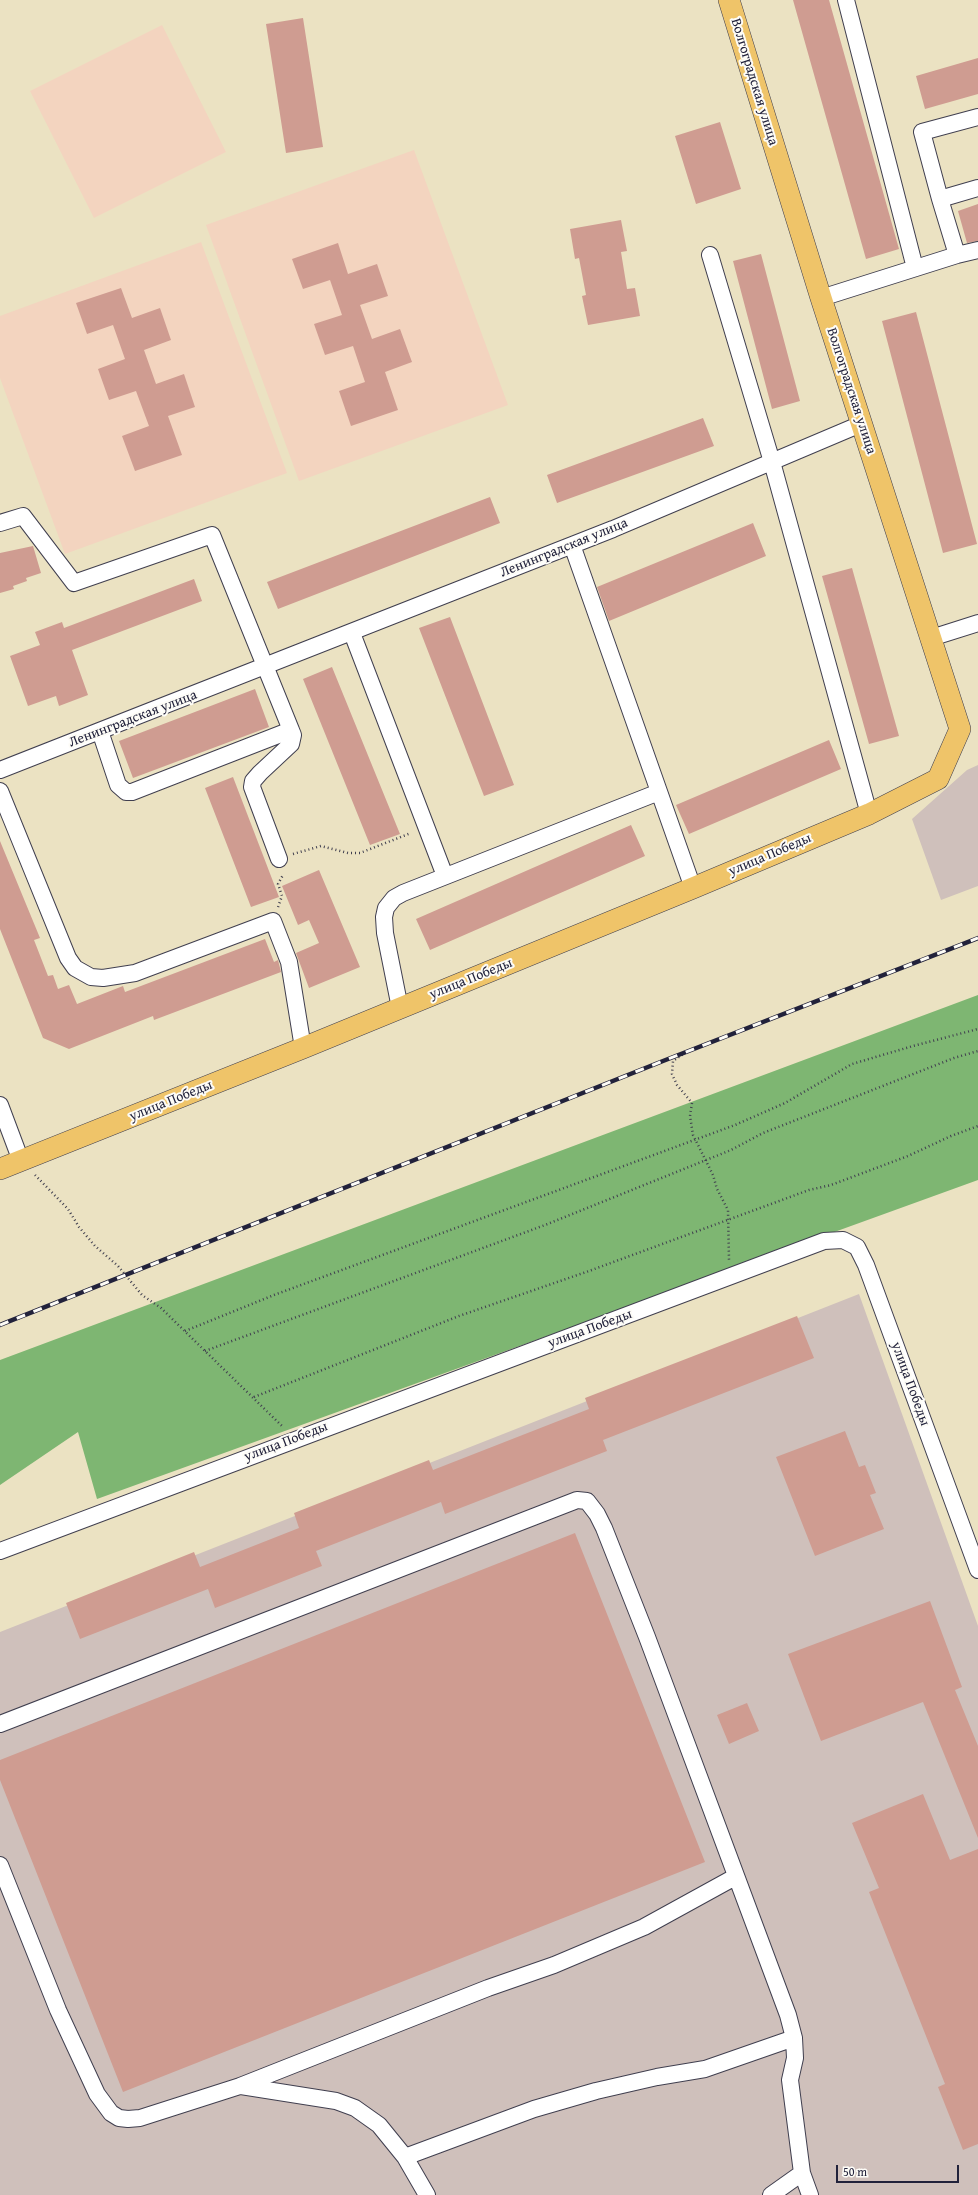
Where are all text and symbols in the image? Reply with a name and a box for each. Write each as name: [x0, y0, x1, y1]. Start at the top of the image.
street label: Волгоградская улица: [727, 17, 781, 147]
street label: Волгоградская улица: [823, 326, 879, 456]
street label: Ленинградская улица: [498, 515, 630, 581]
street label: Ленинградская улица: [67, 687, 199, 751]
street label: улица Победы: [726, 830, 814, 880]
street label: улица Победы: [427, 955, 515, 1003]
street label: улица Победы: [127, 1077, 215, 1125]
street label: улица Победы: [546, 1306, 634, 1352]
street label: улица Победы: [887, 1340, 933, 1428]
street label: улица Победы: [242, 1418, 330, 1466]
scale bar: [838, 2157, 961, 2183]
text: 50 m: [843, 2163, 867, 2180]

